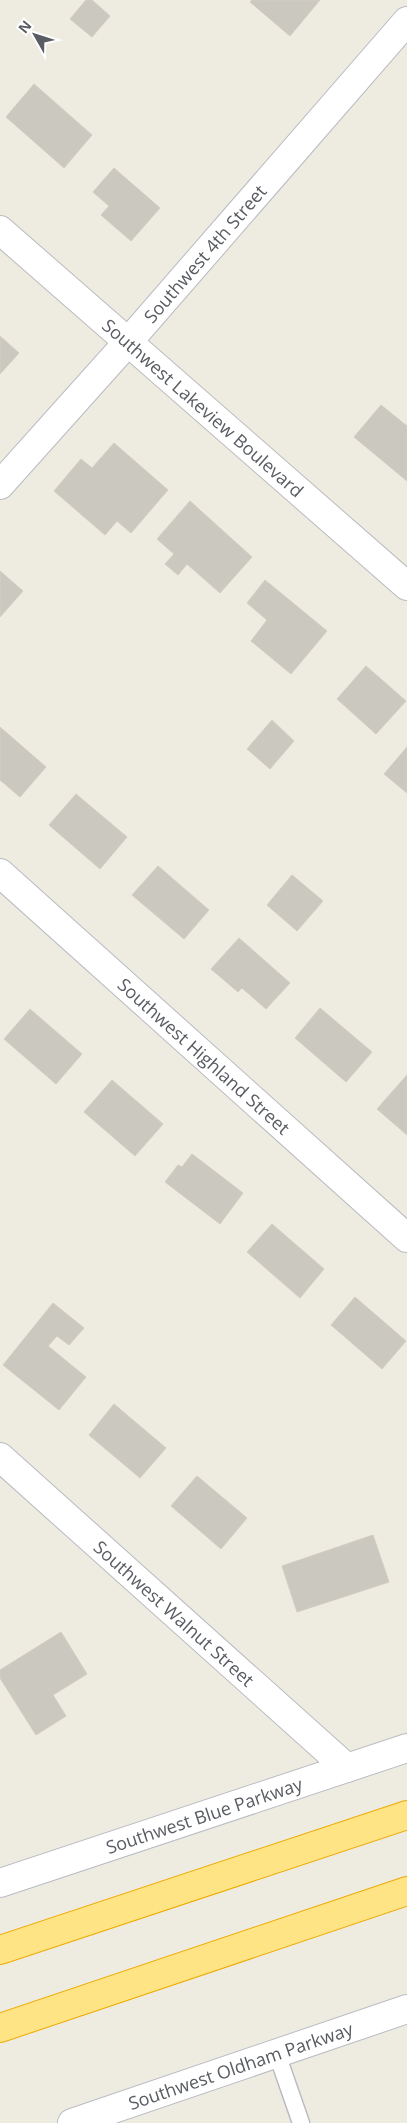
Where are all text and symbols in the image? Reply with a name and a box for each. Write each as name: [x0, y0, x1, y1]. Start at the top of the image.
north arrow: [10, 10, 60, 60]
text: N: [14, 16, 35, 37]
street label: Southwest 4th Street: [138, 179, 271, 328]
street label: Southwest Lakeview Boulevard: [98, 313, 309, 502]
street label: Southwest Highland Street: [113, 972, 295, 1139]
street label: Southwest Walnut Street: [89, 1535, 260, 1691]
street label: Southwest Blue Parkway: [103, 1771, 306, 1859]
street label: Southwest Oldham Parkway: [125, 2016, 357, 2115]

